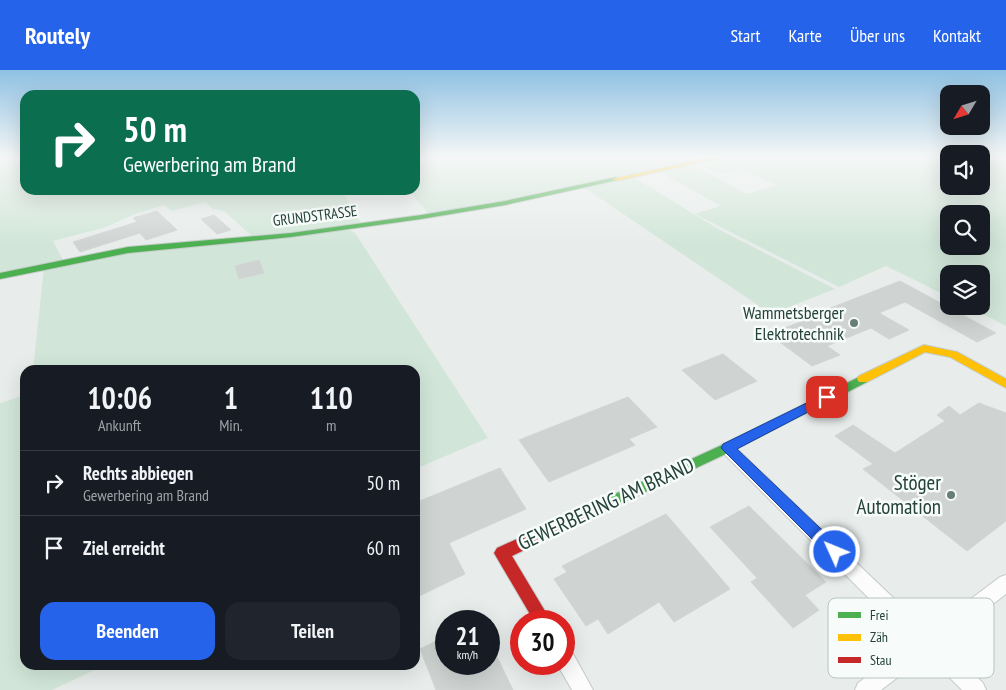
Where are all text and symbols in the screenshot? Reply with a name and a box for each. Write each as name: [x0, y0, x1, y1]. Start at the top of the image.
text: Routely: [25, 20, 90, 51]
text: Start: [730, 24, 761, 47]
text: Karte: [789, 24, 822, 47]
text: Über uns: [850, 24, 905, 47]
text: Kontakt: [933, 24, 981, 47]
north arrow: [940, 85, 990, 135]
map controls: [940, 85, 990, 315]
text: 50 m: [123, 106, 187, 152]
icon: right: [40, 110, 105, 175]
button: sound: [940, 145, 990, 195]
text: Gewerbering am Brand: [123, 150, 296, 178]
street label: GRUNDSTRASSE: [272, 201, 358, 230]
button: search: [940, 205, 990, 255]
button: layers: [940, 265, 990, 315]
place label: Wammetsberger Elektrotechnik: [743, 301, 844, 345]
marker: Wammetsberger Elektrotechnik: [848, 317, 860, 329]
pin: [806, 376, 848, 418]
text: 10:06: [87, 378, 152, 417]
text: 1: [224, 378, 238, 417]
text: 110: [310, 378, 353, 417]
icon: arrive: [813, 383, 841, 411]
text: Ankunft: [98, 415, 141, 435]
text: Min.: [219, 415, 243, 435]
text: m: [326, 415, 337, 435]
street label: GEWERBERING AM BRAND: [513, 451, 698, 556]
text: Rechts abbiegen: [83, 461, 193, 485]
icon: right: [40, 469, 68, 497]
place label: Stöger Automation: [857, 469, 941, 520]
text: 50 m: [367, 471, 400, 495]
text: Gewerbering am Brand: [83, 485, 209, 505]
marker: Stöger Automation: [945, 489, 957, 501]
position arrow: [808, 525, 860, 577]
icon: arrive: [40, 534, 68, 562]
text: Ziel erreicht: [83, 536, 165, 560]
text: 60 m: [367, 536, 400, 560]
legend: [828, 598, 994, 678]
button: Beenden: [40, 602, 215, 660]
button: Teilen: [225, 602, 400, 660]
text: Frei: [870, 606, 888, 624]
speed limit sign: 30: [510, 610, 575, 675]
text: 21: [456, 620, 479, 652]
text: Zäh: [870, 628, 888, 646]
text: km/h: [457, 647, 478, 662]
text: Stau: [870, 651, 892, 669]

